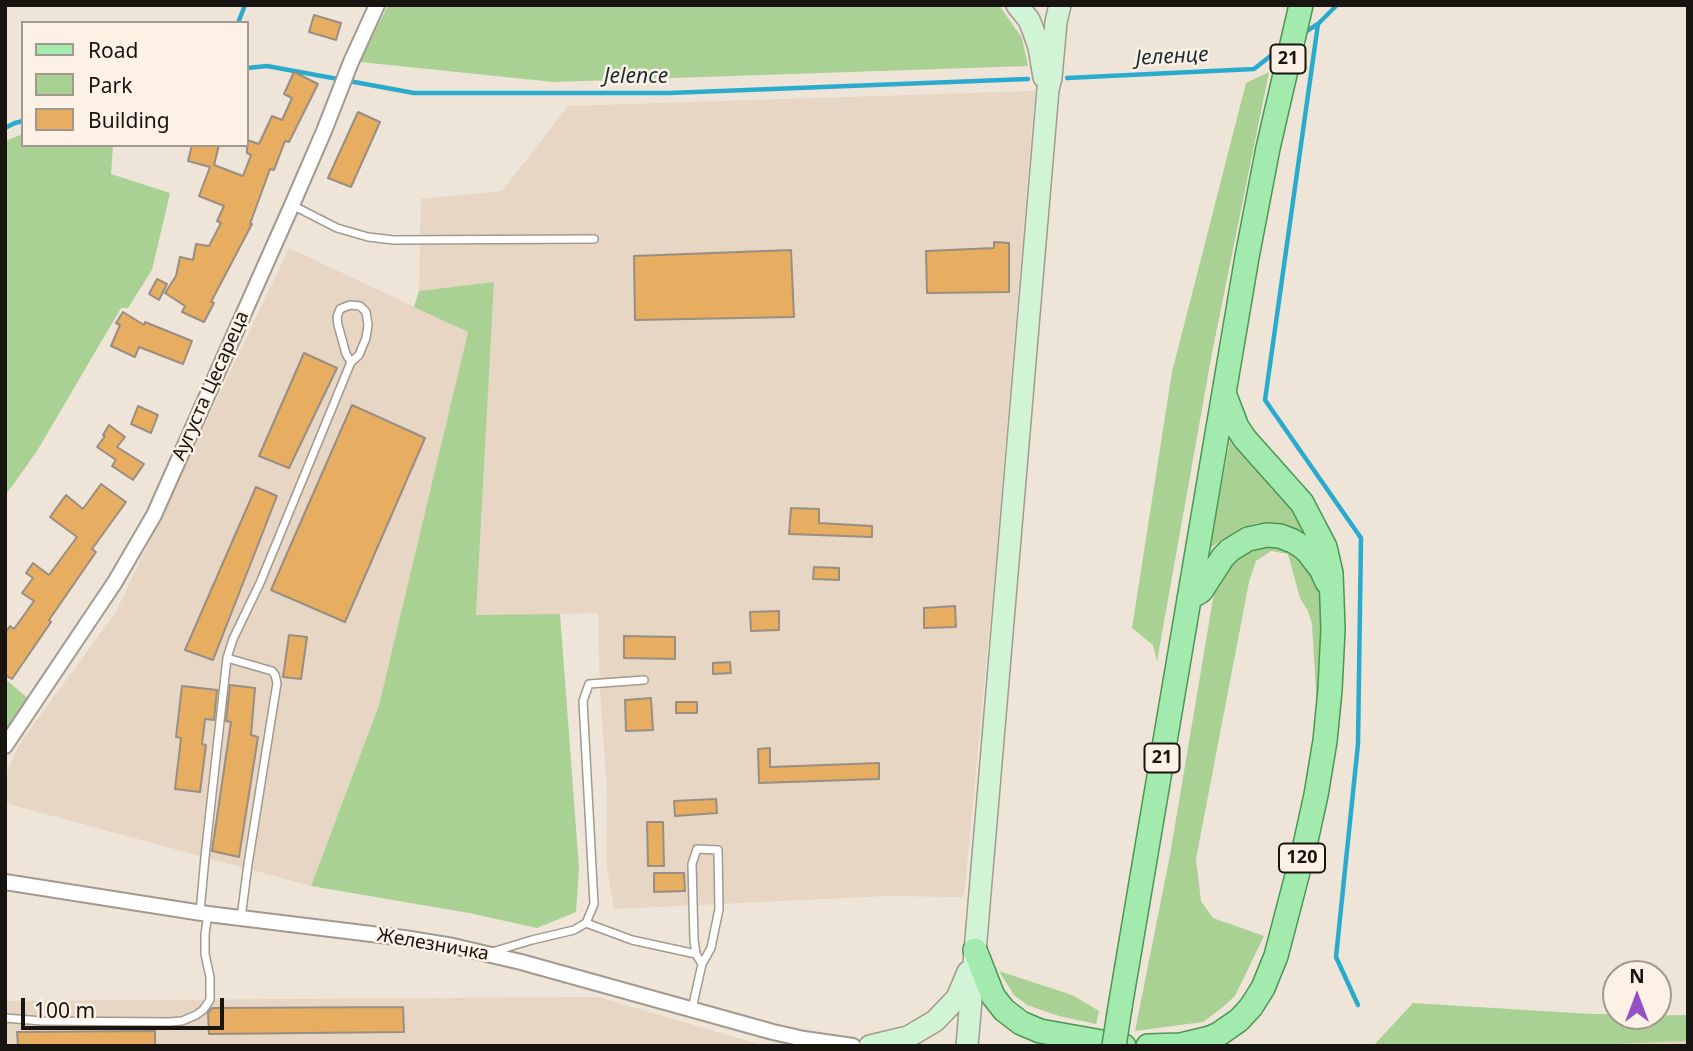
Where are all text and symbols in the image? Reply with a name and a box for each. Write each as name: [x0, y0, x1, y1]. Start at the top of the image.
legend: [21, 21, 248, 147]
text: Road: [88, 36, 138, 64]
water label: Јеленце: [1135, 43, 1209, 71]
road number: 21: [1270, 44, 1306, 74]
water label: Jelence: [604, 64, 668, 90]
text: Park: [88, 71, 132, 99]
text: Building: [88, 106, 170, 134]
street label: Аугуста Цесареца: [168, 308, 254, 464]
road number: 21: [1144, 744, 1180, 772]
road number: 120: [1279, 844, 1325, 872]
street label: Железничка: [375, 924, 491, 966]
north arrow: [1602, 960, 1672, 1030]
text: N: [1629, 963, 1645, 989]
scale bar: [24, 984, 228, 1028]
text: 100 m: [34, 996, 95, 1024]

